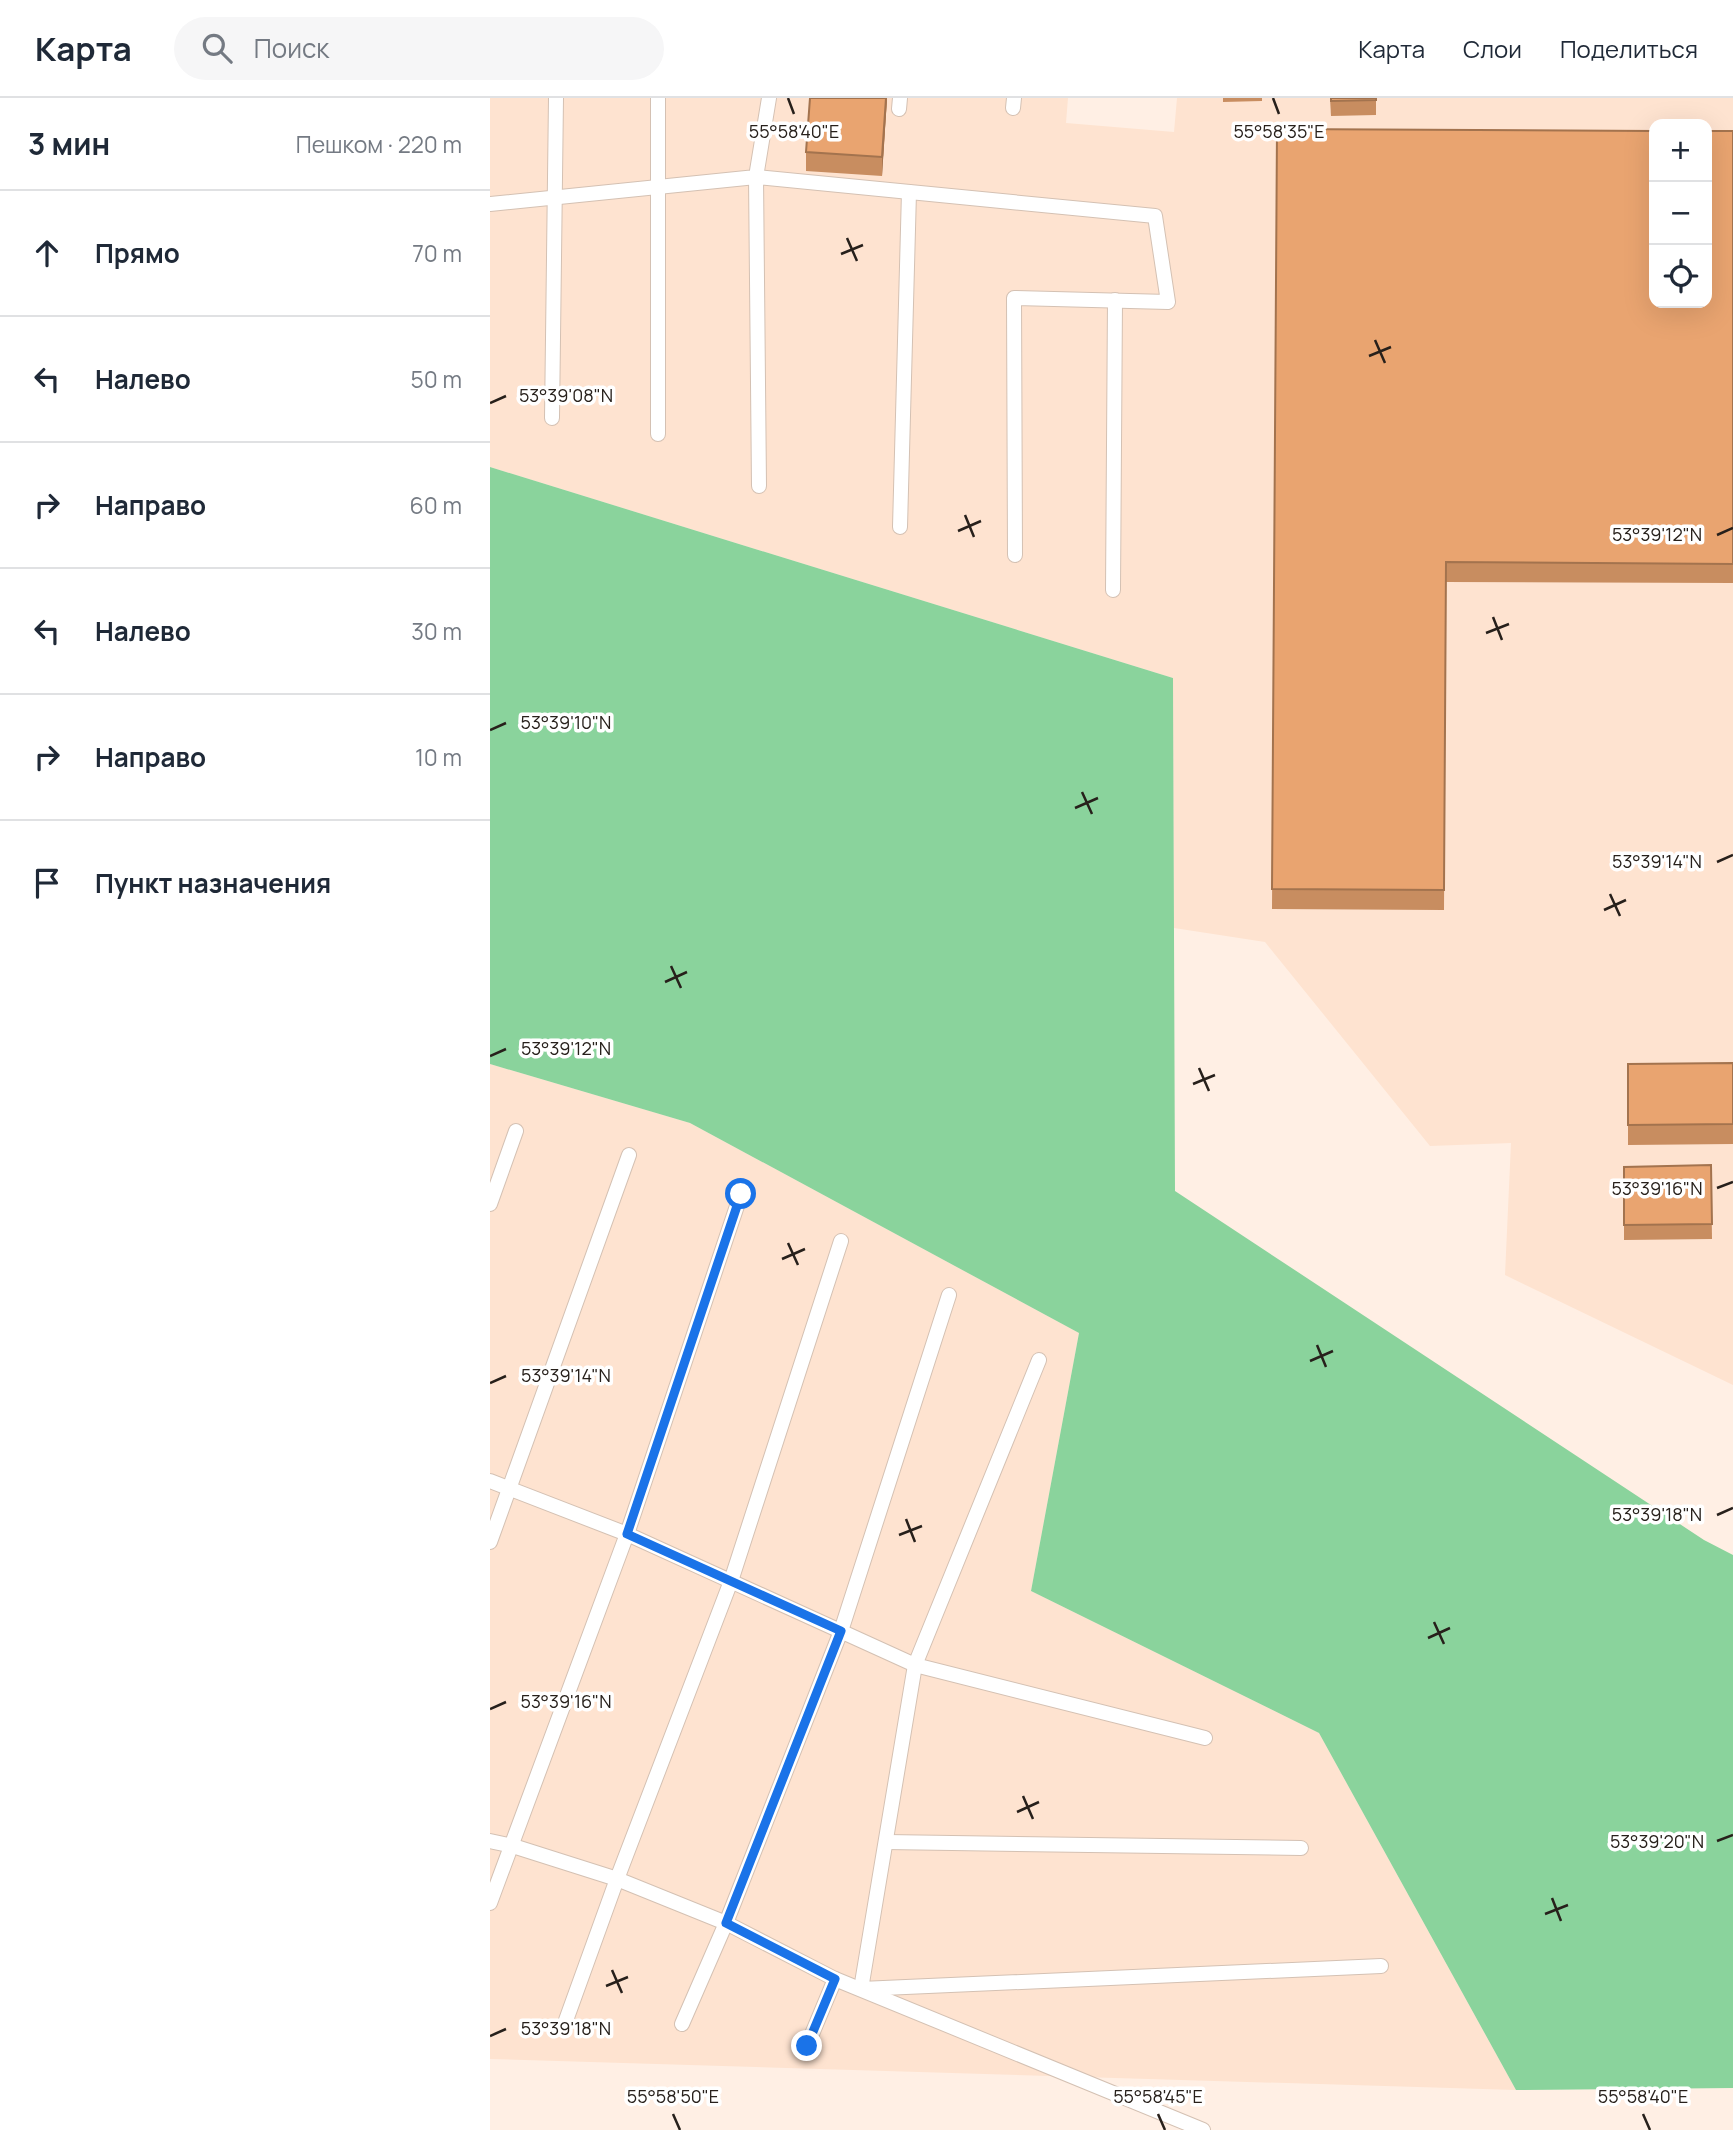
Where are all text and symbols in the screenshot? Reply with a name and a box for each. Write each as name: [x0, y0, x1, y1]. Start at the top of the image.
search box: [174, 17, 664, 80]
text: Карта: [35, 26, 132, 71]
icon: search: [198, 29, 236, 67]
text: Поиск: [254, 30, 329, 66]
text: Карта: [1358, 32, 1425, 65]
text: Слои: [1463, 32, 1522, 65]
text: Поделиться: [1560, 32, 1698, 65]
text: 55°58'40"E: [749, 119, 839, 143]
text: 55°58'35"E: [1233, 119, 1325, 143]
map controls: [1649, 119, 1712, 308]
button: +: [1649, 119, 1712, 182]
text: 3 мин: [28, 123, 110, 164]
text: Пешком · 220 m: [296, 128, 462, 160]
button: −: [1649, 182, 1712, 245]
icon: ahead: [28, 234, 66, 272]
text: Прямо: [95, 235, 180, 271]
text: 70 m: [412, 237, 462, 269]
button: locate: [1649, 245, 1712, 308]
icon: left: [28, 360, 66, 398]
text: Налево: [95, 361, 191, 397]
text: 50 m: [411, 363, 462, 395]
text: 53°39'08"N: [519, 383, 613, 407]
icon: right: [28, 486, 66, 524]
text: Направо: [95, 487, 206, 523]
text: 60 m: [410, 489, 462, 521]
text: 53°39'12"N: [1612, 522, 1702, 546]
icon: left: [28, 612, 66, 650]
text: Налево: [95, 613, 191, 649]
text: 30 m: [411, 615, 462, 647]
text: 53°39'10"N: [521, 710, 611, 734]
icon: right: [28, 738, 66, 776]
text: Направо: [95, 739, 206, 775]
text: 10 m: [415, 741, 462, 773]
text: 53°39'14"N: [1612, 849, 1702, 873]
icon: arrive: [28, 864, 66, 902]
text: Пункт назначения: [95, 865, 331, 901]
text: 53°39'12"N: [521, 1036, 611, 1060]
text: 53°39'16"N: [1612, 1176, 1702, 1200]
route start: [725, 1178, 756, 1209]
text: 53°39'14"N: [521, 1363, 611, 1387]
text: 53°39'18"N: [1612, 1502, 1702, 1526]
text: 53°39'16"N: [521, 1689, 611, 1713]
text: 53°39'20"N: [1610, 1829, 1704, 1853]
text: 53°39'18"N: [521, 2016, 611, 2040]
route end: [791, 2030, 822, 2061]
text: 55°58'50"E: [627, 2084, 719, 2108]
text: 55°58'45"E: [1113, 2084, 1203, 2108]
text: 55°58'40"E: [1598, 2084, 1688, 2108]

